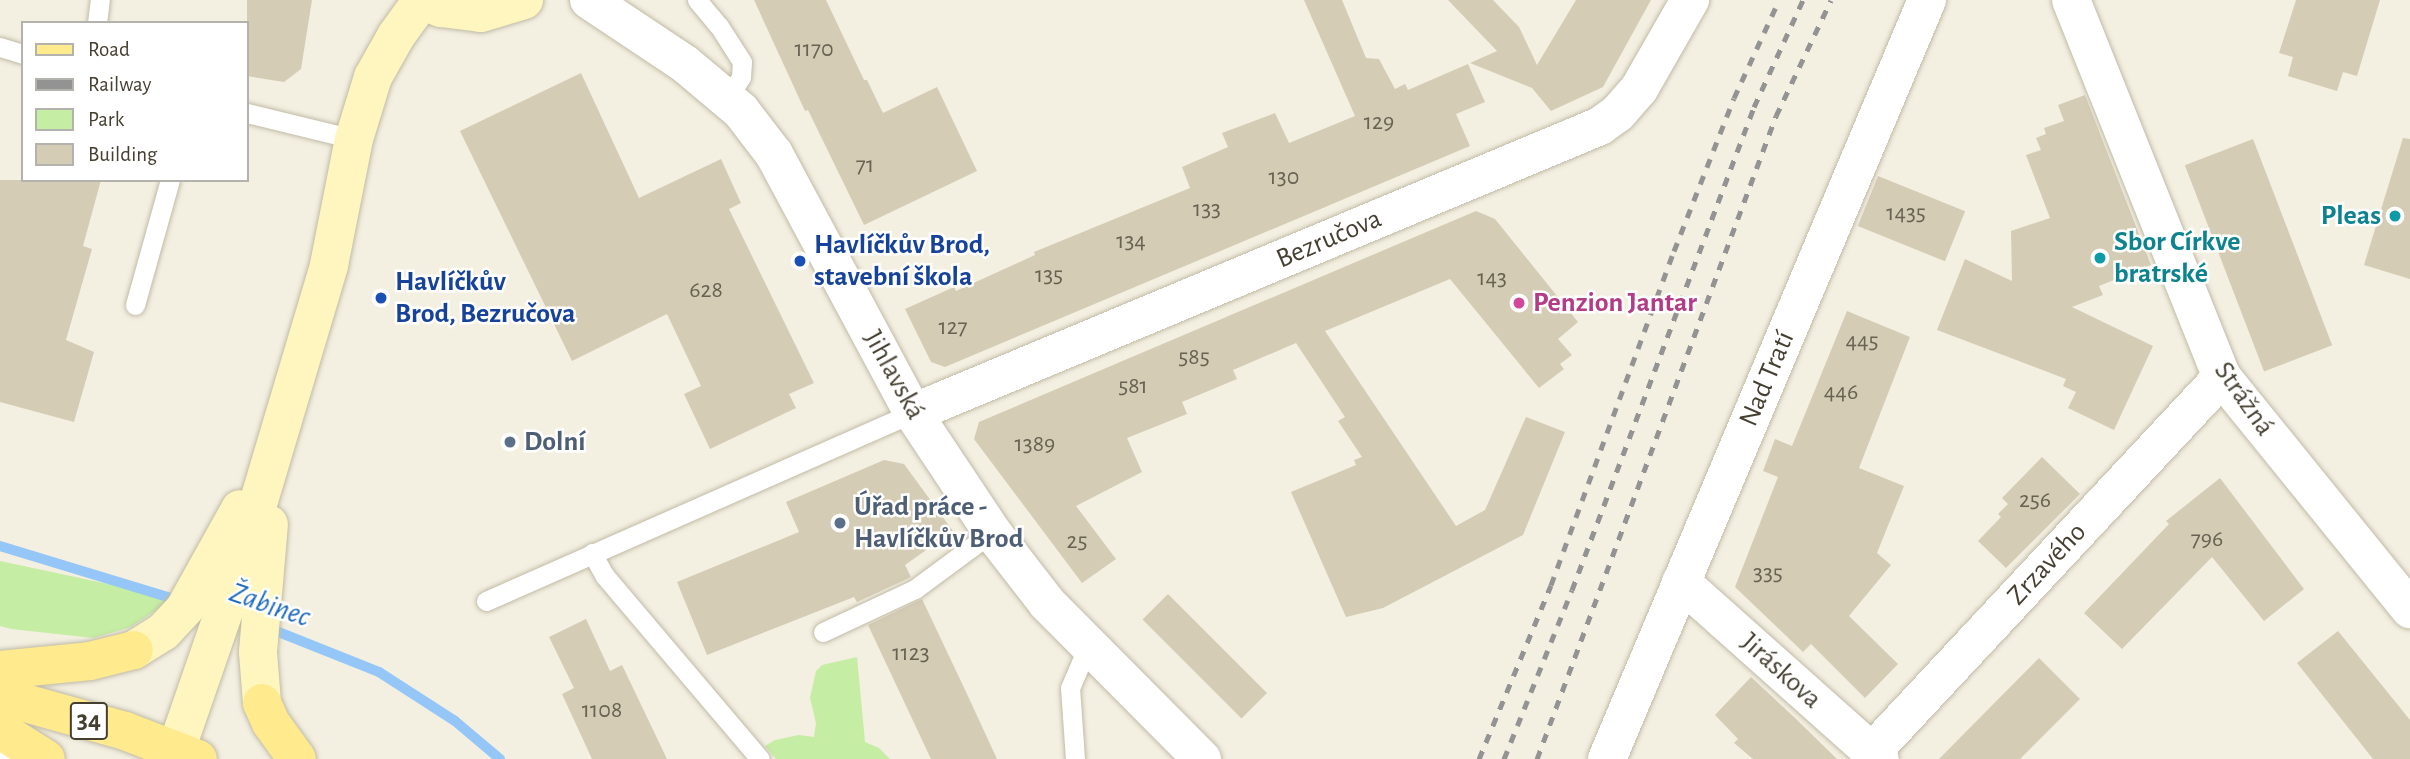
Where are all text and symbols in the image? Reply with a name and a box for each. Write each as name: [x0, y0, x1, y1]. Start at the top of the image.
legend: [21, 21, 248, 182]
house number: 1170: [794, 36, 834, 64]
text: Road: [88, 39, 130, 60]
text: Railway: [88, 74, 151, 95]
text: Park: [88, 109, 124, 130]
house number: 129: [1364, 109, 1394, 137]
text: Building: [88, 144, 157, 165]
house number: 71: [856, 152, 874, 180]
house number: 130: [1269, 164, 1299, 192]
house number: 133: [1193, 196, 1221, 224]
place label: Pleas: [2321, 199, 2381, 233]
house number: 1435: [1886, 200, 1926, 228]
street label: Bezručova: [1271, 202, 1387, 276]
marker: Pleas: [2387, 208, 2403, 224]
place label: Sbor Církve bratrské: [2114, 225, 2241, 291]
place label: Havlíčkův Brod, stavební škola: [814, 228, 990, 294]
house number: 134: [1116, 228, 1146, 256]
marker: Sbor Církve bratrské: [2092, 250, 2108, 266]
marker: Havlíčkův Brod, stavební škola: [792, 253, 808, 269]
house number: 135: [1035, 262, 1063, 290]
place label: Havlíčkův Brod, Bezručova: [395, 265, 575, 331]
house number: 143: [1477, 265, 1507, 293]
house number: 628: [689, 277, 723, 305]
place label: Penzion Jantar: [1533, 286, 1697, 320]
marker: Havlíčkův Brod, Bezručova: [373, 290, 389, 306]
marker: Penzion Jantar: [1511, 295, 1527, 311]
house number: 127: [938, 314, 968, 342]
street label: Jihlavská: [856, 325, 932, 425]
street label: Nad Tratí: [1732, 326, 1802, 432]
house number: 445: [1845, 328, 1879, 356]
house number: 585: [1178, 344, 1210, 372]
street label: Strážná: [2207, 355, 2281, 443]
house number: 581: [1118, 373, 1148, 401]
house number: 446: [1824, 379, 1858, 407]
place label: Dolní: [524, 425, 586, 459]
house number: 1389: [1015, 431, 1055, 459]
marker: Dolní: [502, 434, 518, 450]
house number: 256: [2019, 487, 2051, 515]
place label: Úřad práce - Havlíčkův Brod: [854, 490, 1023, 556]
marker: Úřad práce - Havlíčkův Brod: [832, 515, 848, 531]
street label: Zrzavého: [2000, 516, 2094, 612]
house number: 796: [2191, 526, 2223, 554]
house number: 25: [1067, 528, 1087, 556]
house number: 335: [1753, 560, 1783, 588]
water label: Žabinec: [225, 575, 315, 635]
street label: Jiráskova: [1734, 626, 1828, 716]
house number: 1123: [892, 640, 930, 668]
house number: 1108: [582, 697, 622, 725]
road number: 34: [70, 698, 108, 744]

